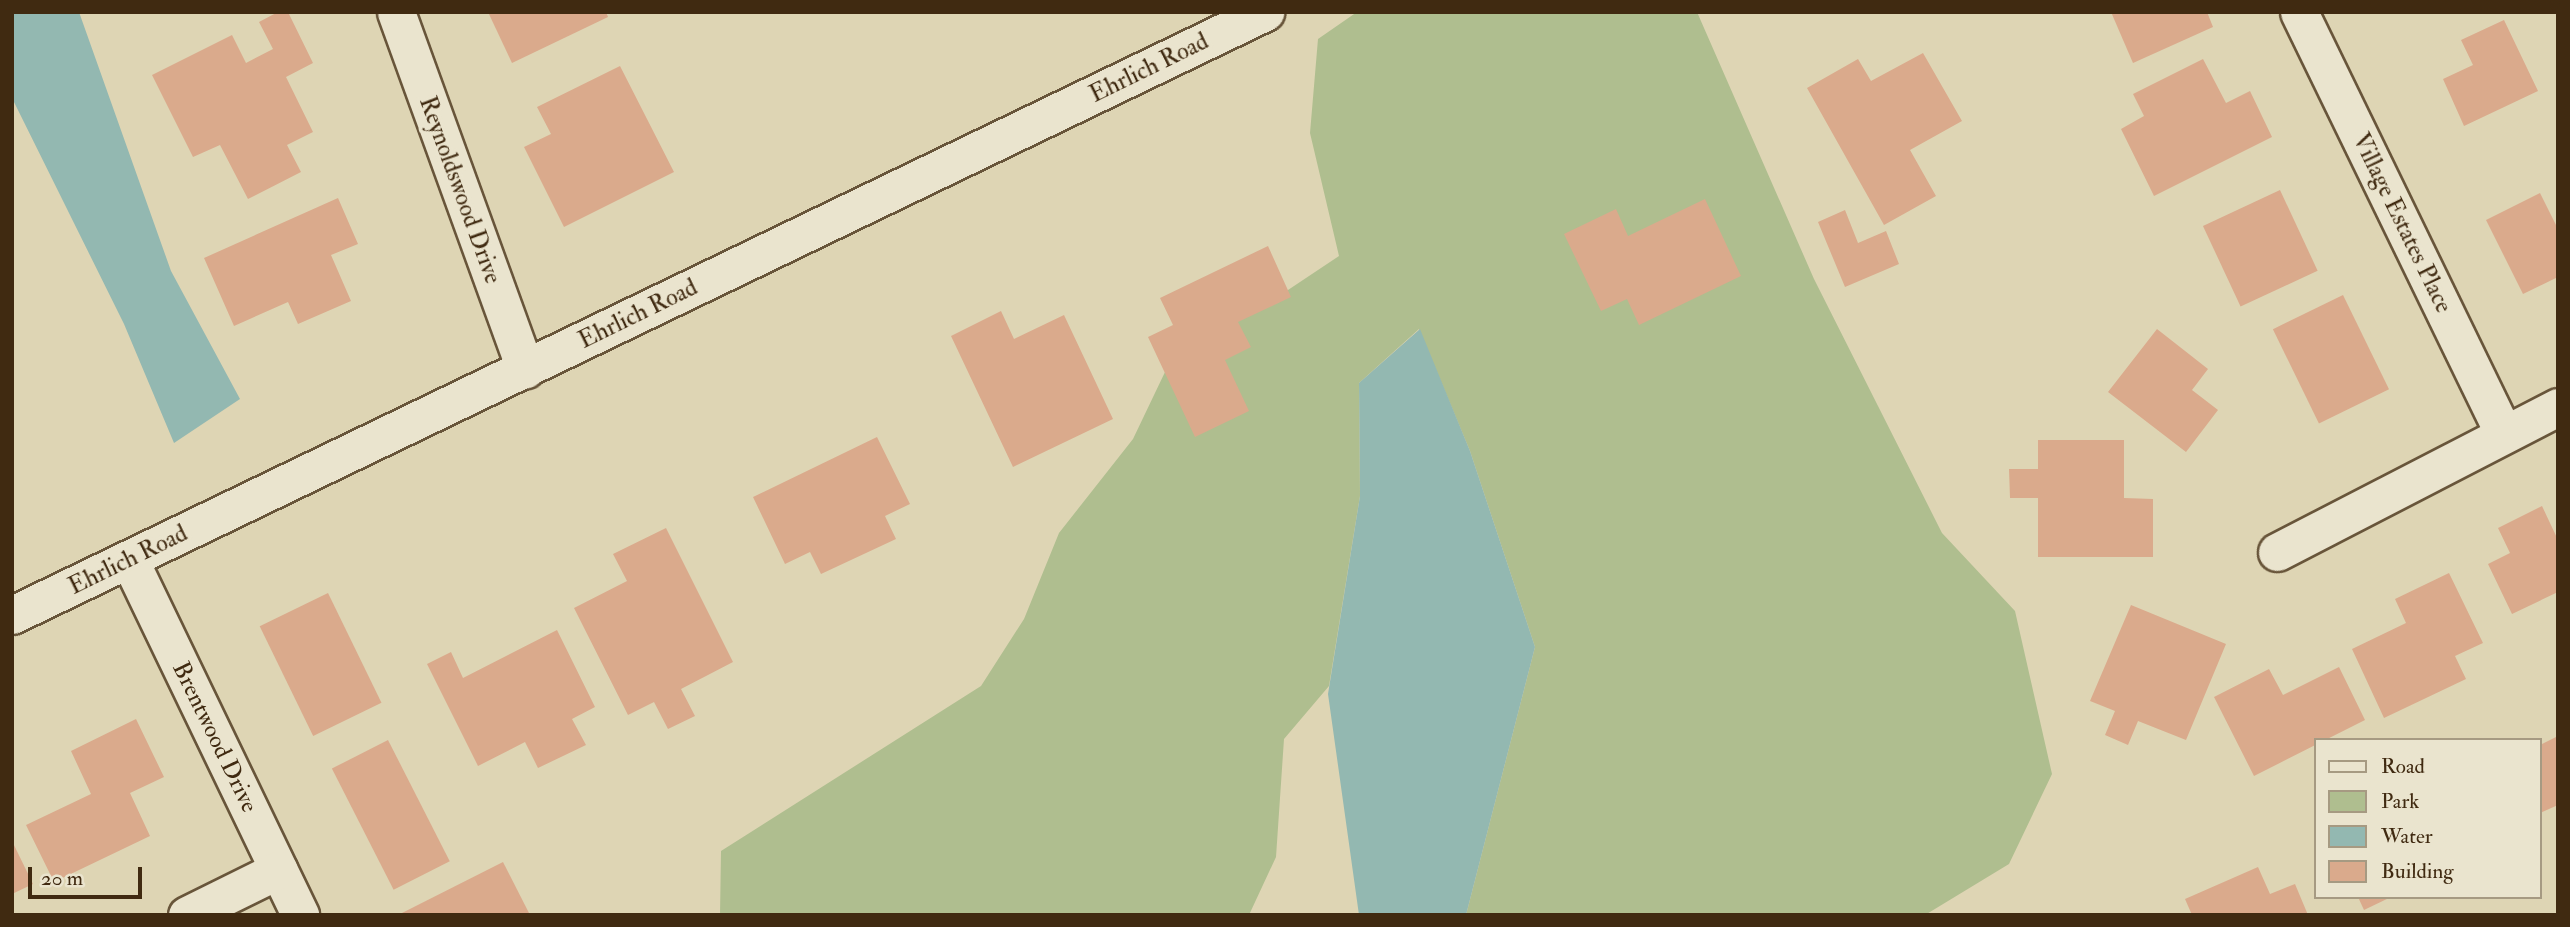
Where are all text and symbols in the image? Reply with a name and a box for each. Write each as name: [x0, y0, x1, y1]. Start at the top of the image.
street label: Ehrlich Road: [1085, 27, 1213, 109]
street label: Reynoldswood Drive: [413, 93, 507, 287]
street label: Village Estates Place: [2346, 128, 2458, 318]
street label: Ehrlich Road: [574, 273, 702, 355]
street label: Ehrlich Road: [64, 519, 192, 601]
street label: Brentwood Drive: [166, 657, 264, 817]
legend: [2314, 738, 2542, 899]
text: Road: [2381, 753, 2425, 780]
text: Park: [2381, 788, 2419, 815]
text: Water: [2381, 823, 2433, 850]
scale bar: [32, 853, 145, 897]
text: Building: [2381, 858, 2454, 885]
text: 20 m: [41, 865, 83, 892]

